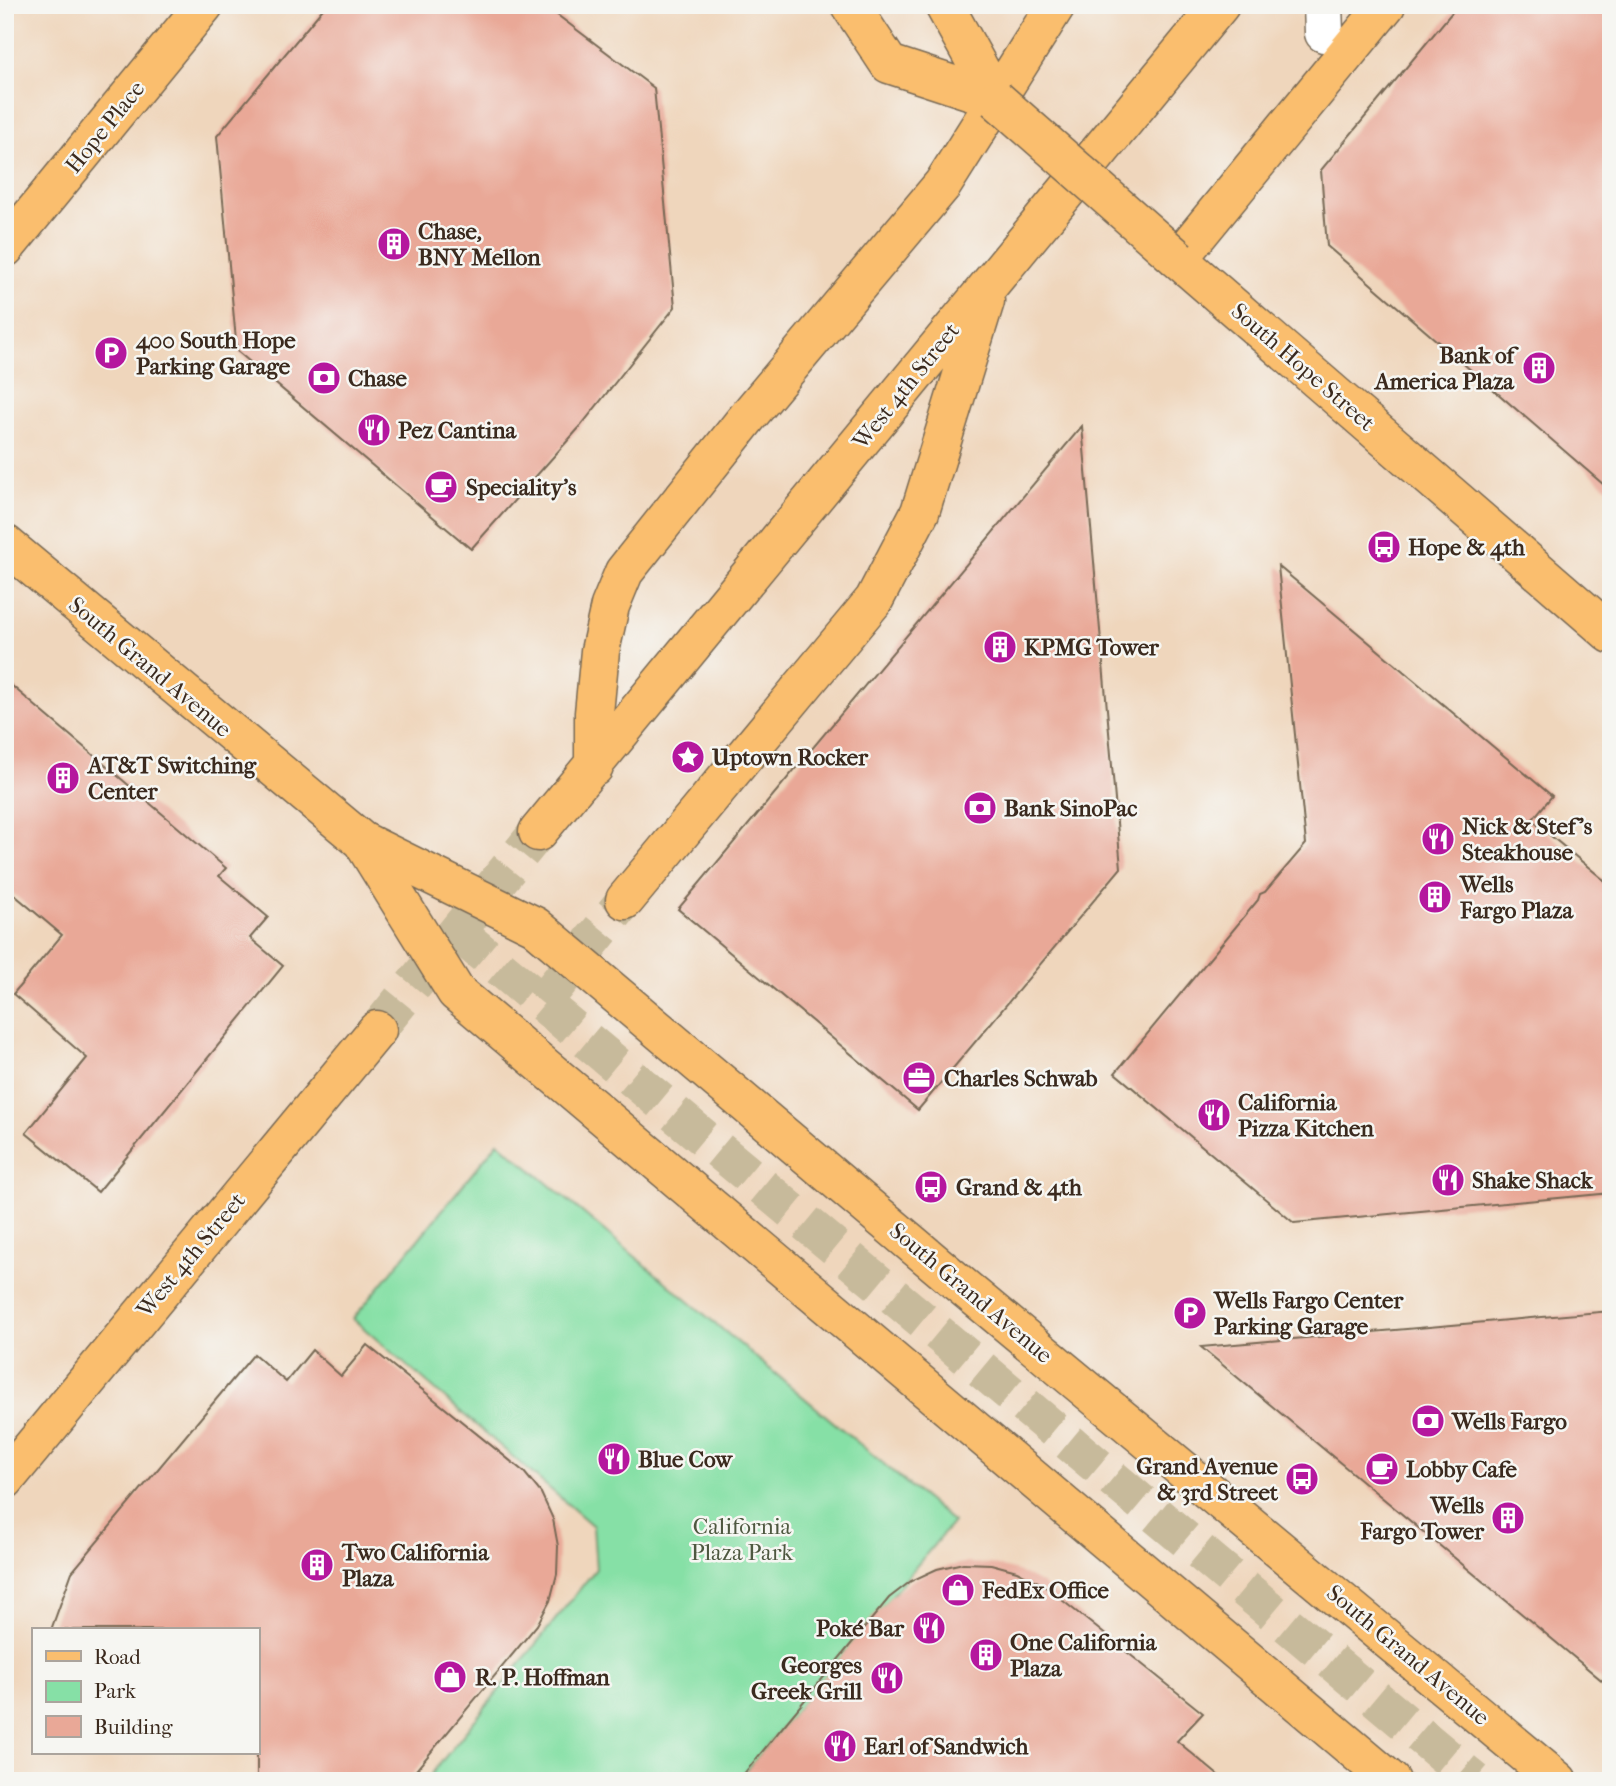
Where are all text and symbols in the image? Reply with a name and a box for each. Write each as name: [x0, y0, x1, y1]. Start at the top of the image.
street label: Hope Place: [60, 75, 150, 179]
place label: Chase, BNY Mellon: [418, 218, 541, 271]
building icon: Chase, BNY Mellon: [375, 225, 413, 263]
street label: South Hope Street: [1226, 297, 1380, 437]
street label: West 4th Street: [846, 318, 965, 455]
place label: 400 South Hope Parking Garage: [135, 327, 296, 380]
parking icon: 400 South Hope Parking Garage: [92, 334, 130, 372]
place label: Bank of America Plaza: [1373, 342, 1519, 395]
building icon: Bank of America Plaza: [1520, 349, 1558, 387]
bank icon: Chase: [305, 359, 343, 397]
place label: Chase: [348, 365, 408, 392]
restaurant icon: Pez Cantina: [355, 411, 393, 449]
place label: Pez Cantina: [398, 417, 518, 444]
cafe icon: Speciality's: [422, 468, 460, 506]
place label: Speciality's: [466, 474, 577, 501]
bus stop icon: Hope & 4th: [1365, 528, 1403, 566]
place label: Hope & 4th: [1408, 534, 1526, 561]
street label: South Grand Avenue: [63, 591, 237, 743]
building icon: KPMG Tower: [981, 628, 1019, 666]
place label: KPMG Tower: [1024, 634, 1160, 661]
place icon: Uptown Rocker: [669, 738, 707, 776]
place label: Uptown Rocker: [711, 744, 869, 771]
place label: AT&T Switching Center: [86, 752, 257, 805]
building icon: AT&T Switching Center: [44, 759, 82, 797]
bank icon: Bank SinoPac: [961, 789, 999, 827]
place label: Bank SinoPac: [1004, 795, 1137, 822]
place label: Nick & Stef's Steakhouse: [1462, 813, 1593, 866]
restaurant icon: Nick & Stef's Steakhouse: [1419, 820, 1457, 858]
place label: Wells Fargo Plaza: [1459, 871, 1574, 924]
building icon: Wells Fargo Plaza: [1416, 878, 1454, 916]
office icon: Charles Schwab: [900, 1059, 938, 1097]
place label: Charles Schwab: [944, 1065, 1098, 1092]
place label: California Pizza Kitchen: [1238, 1089, 1374, 1142]
restaurant icon: California Pizza Kitchen: [1195, 1096, 1233, 1134]
restaurant icon: Shake Shack: [1429, 1161, 1467, 1199]
place label: Shake Shack: [1472, 1167, 1594, 1194]
bus stop icon: Grand & 4th: [912, 1168, 950, 1206]
place label: Grand & 4th: [956, 1174, 1083, 1201]
street label: West 4th Street: [130, 1187, 251, 1324]
street label: South Grand Avenue: [884, 1217, 1058, 1369]
place label: Wells Fargo Center Parking Garage: [1213, 1287, 1404, 1340]
parking icon: Wells Fargo Center Parking Garage: [1171, 1294, 1209, 1332]
bank icon: Wells Fargo: [1409, 1402, 1447, 1440]
place label: Wells Fargo: [1451, 1408, 1567, 1435]
restaurant icon: Blue Cow: [595, 1440, 633, 1478]
place label: Blue Cow: [638, 1446, 734, 1473]
cafe icon: Lobby Cafe: [1363, 1450, 1401, 1488]
place label: Grand Avenue & 3rd Street: [1136, 1453, 1279, 1506]
place label: Lobby Cafe: [1406, 1456, 1517, 1483]
bus stop icon: Grand Avenue & 3rd Street: [1283, 1460, 1321, 1498]
place label: Wells Fargo Tower: [1359, 1492, 1485, 1545]
building icon: Wells Fargo Tower: [1489, 1499, 1527, 1537]
park label: California Plaza Park: [691, 1513, 794, 1566]
place label: Two California Plaza: [341, 1539, 490, 1592]
building icon: Two California Plaza: [298, 1546, 336, 1584]
shop icon: FedEx Office: [939, 1571, 977, 1609]
place label: FedEx Office: [981, 1577, 1110, 1604]
street label: South Grand Avenue: [1321, 1579, 1495, 1731]
restaurant icon: Poké Bar: [910, 1609, 948, 1647]
place label: Poké Bar: [816, 1615, 905, 1642]
legend: [32, 1628, 259, 1754]
place label: One California Plaza: [1010, 1629, 1158, 1682]
building icon: One California Plaza: [967, 1636, 1005, 1674]
text: Road: [94, 1645, 141, 1669]
place label: Georges Greek Grill: [751, 1652, 863, 1705]
shop icon: R. P. Hoffman: [431, 1658, 469, 1696]
restaurant icon: Georges Greek Grill: [868, 1659, 906, 1697]
place label: R. P. Hoffman: [475, 1664, 610, 1691]
text: Park: [94, 1679, 136, 1703]
text: Building: [94, 1715, 173, 1739]
restaurant icon: Earl of Sandwich: [821, 1727, 859, 1765]
place label: Earl of Sandwich: [864, 1733, 1030, 1760]

